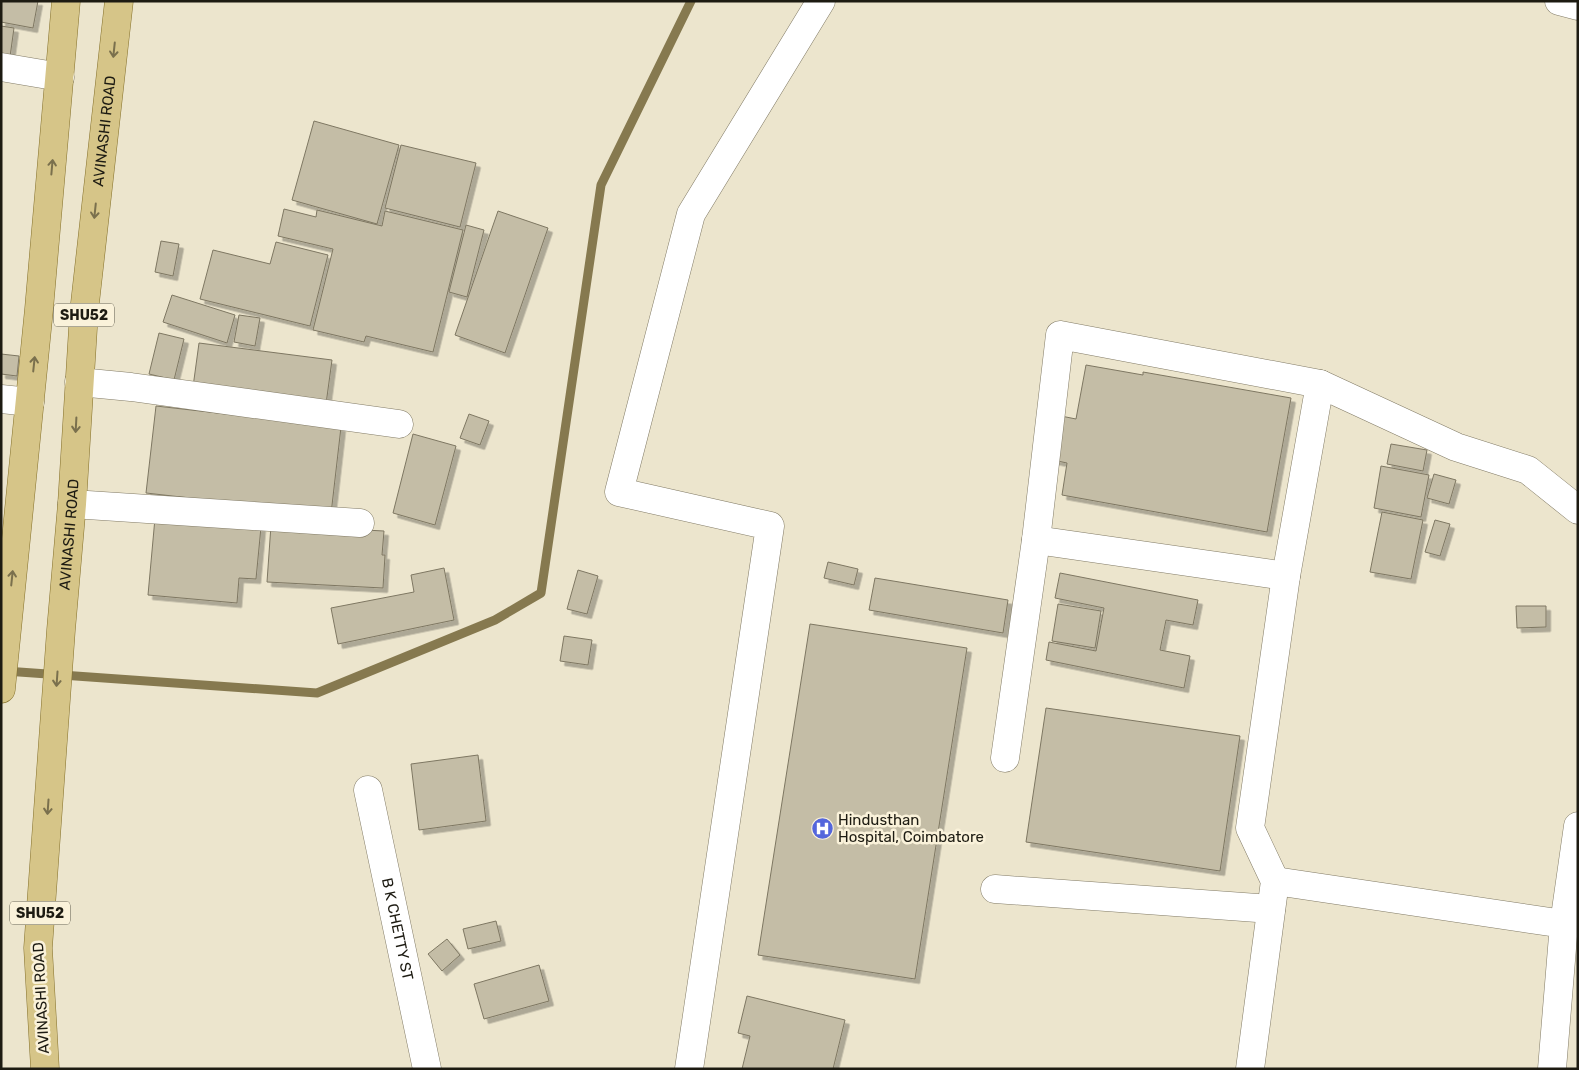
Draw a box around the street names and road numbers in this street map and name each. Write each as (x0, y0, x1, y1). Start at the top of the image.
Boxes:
street label: AVINASHI ROAD (89, 75, 120, 188)
road number: SHU52 (54, 304, 114, 326)
street label: AVINASHI ROAD (56, 478, 83, 591)
street label: B K CHETTY ST (378, 876, 417, 982)
road number: SHU52 (10, 901, 70, 924)
street label: AVINASHI ROAD (29, 942, 53, 1054)

